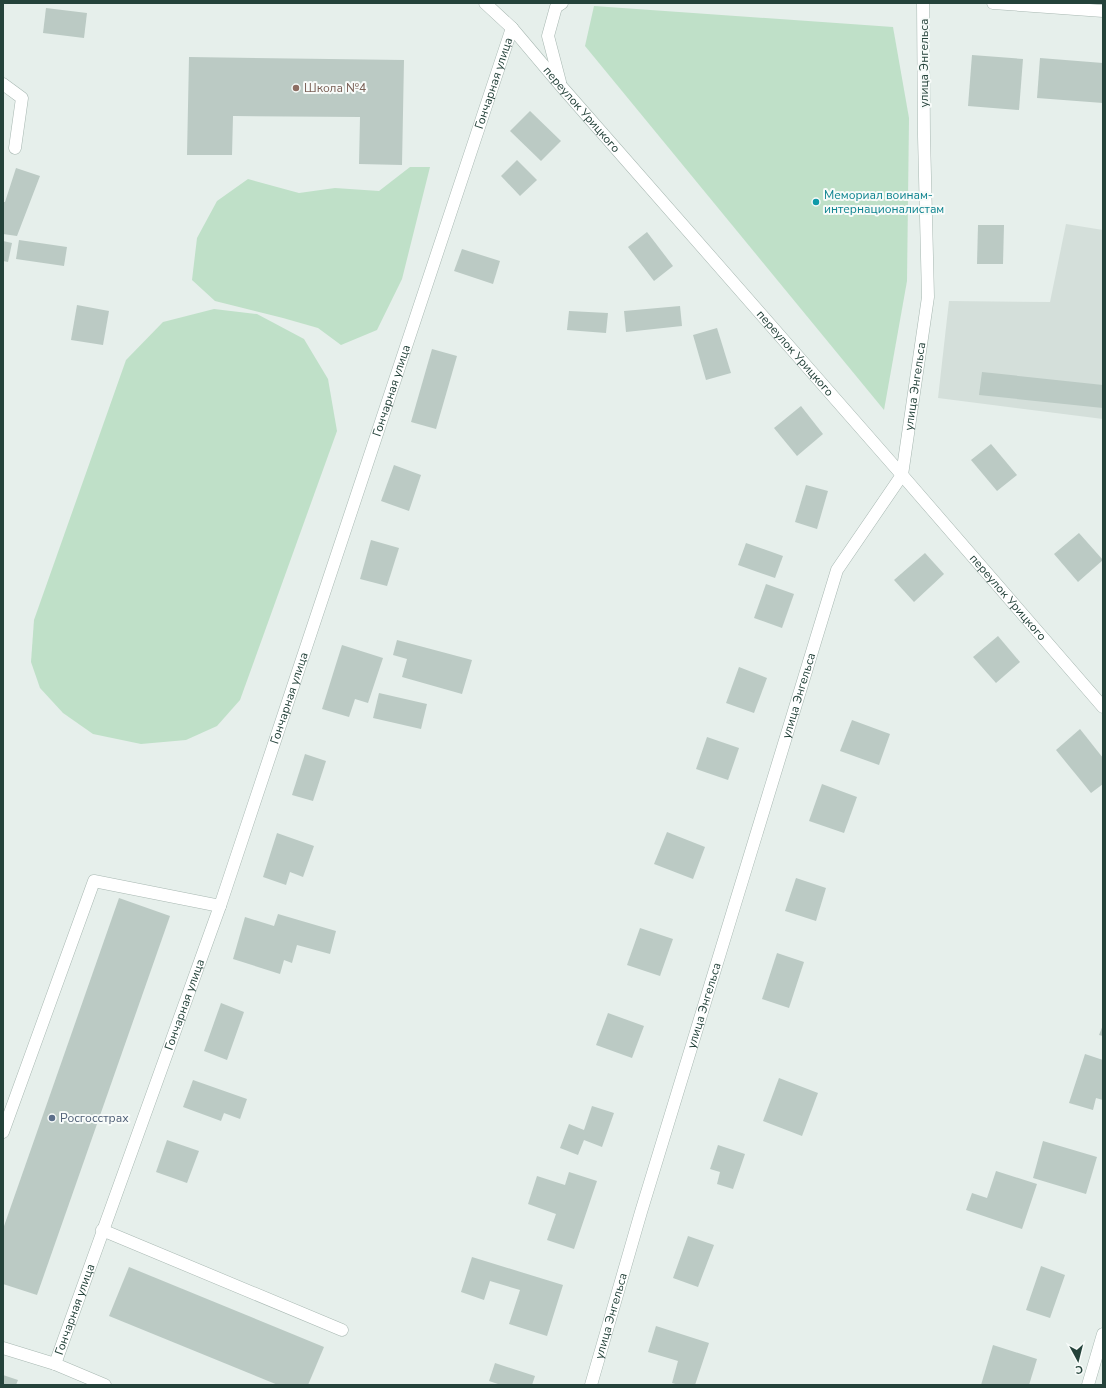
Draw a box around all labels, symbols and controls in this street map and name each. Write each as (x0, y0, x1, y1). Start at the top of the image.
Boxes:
street label: улица Энгельса (916, 19, 932, 107)
street label: Гончарная улица (471, 35, 516, 131)
street label: переулок Урицкого (540, 63, 624, 156)
place label: Школа №4 (304, 80, 366, 96)
marker: Школа №4 (291, 83, 301, 93)
place label: Мемориал воинам- интернационалистам (824, 187, 944, 217)
marker: Мемориал воинам- интернационалистам (811, 197, 821, 207)
street label: переулок Урицкого (753, 307, 838, 400)
street label: улица Энгельса (901, 341, 929, 432)
street label: Гончарная улица (369, 343, 414, 439)
street label: переулок Урицкого (966, 551, 1050, 644)
street label: Гончарная улица (266, 650, 312, 746)
street label: улица Энгельса (778, 651, 819, 740)
street label: Гончарная улица (161, 957, 208, 1052)
street label: улица Энгельса (683, 961, 725, 1050)
place label: Росгосстрах (60, 1110, 129, 1126)
marker: Росгосстрах (47, 1113, 57, 1123)
street label: Гончарная улица (51, 1262, 98, 1357)
street label: улица Энгельса (591, 1271, 631, 1361)
north arrow (1058, 1340, 1098, 1380)
text: С (1074, 1362, 1084, 1377)

